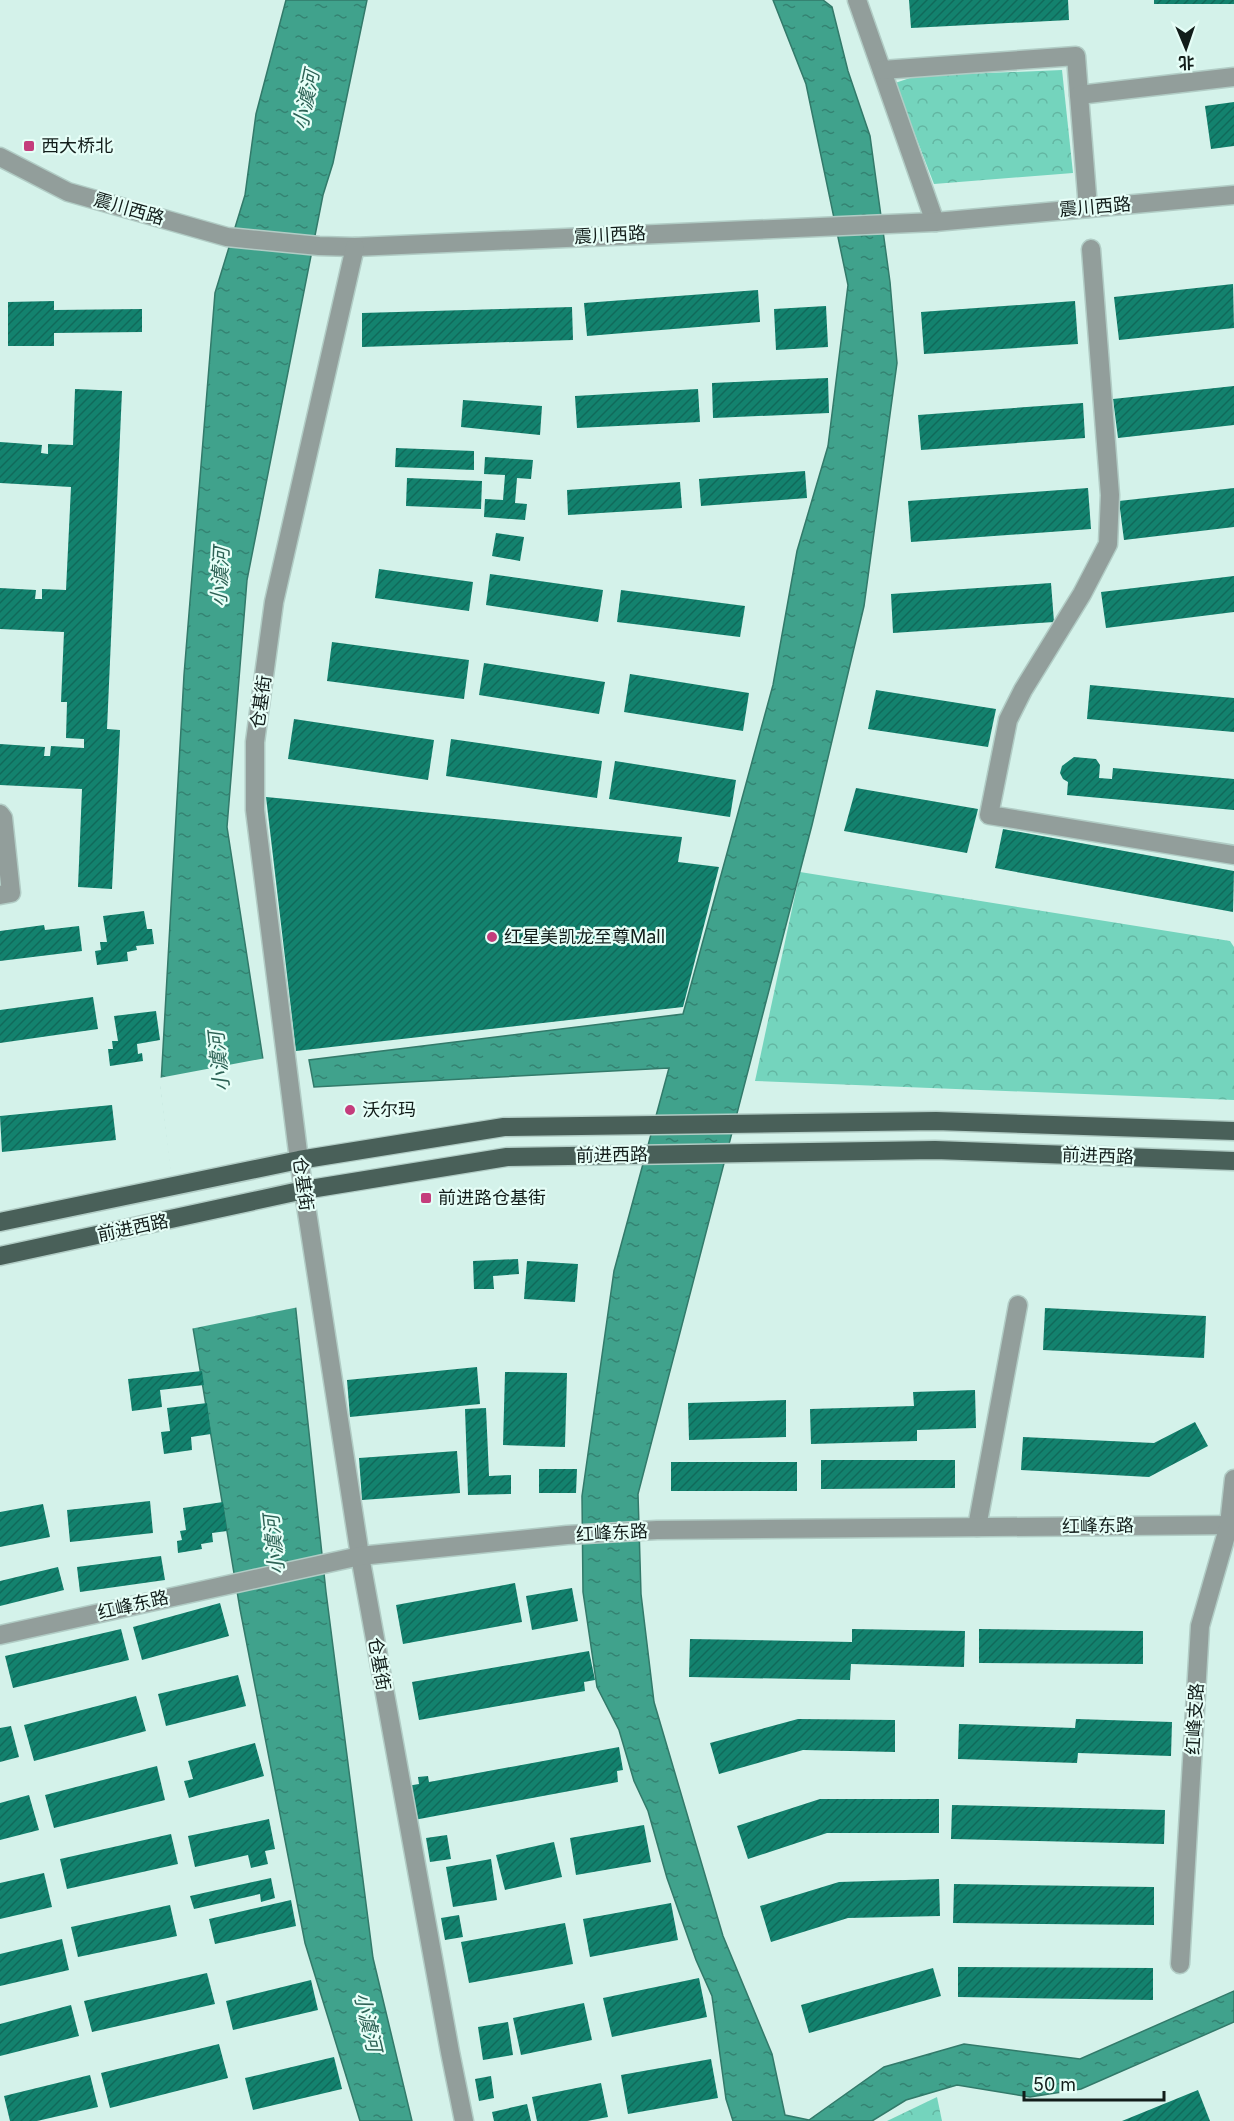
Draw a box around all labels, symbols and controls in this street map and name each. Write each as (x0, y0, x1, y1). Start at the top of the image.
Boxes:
north arrow (1156, 18, 1216, 78)
text: 北 (1178, 53, 1195, 73)
water label: 小澞河 (288, 64, 325, 132)
place label: 西大桥北 (41, 135, 113, 156)
marker: 西大桥北 (22, 139, 36, 153)
street label: 震川西路 (92, 189, 167, 229)
street label: 震川西路 (1058, 193, 1132, 220)
street label: 震川西路 (573, 222, 646, 247)
water label: 小澞河 (206, 542, 234, 608)
street label: 仓基街 (246, 674, 275, 730)
place label: 红星美凯龙至尊Mall (504, 926, 665, 947)
marker: 红星美凯龙至尊Mall (485, 930, 499, 944)
water label: 小澞河 (204, 1027, 234, 1093)
place label: 沃尔玛 (362, 1099, 416, 1120)
marker: 沃尔玛 (343, 1103, 357, 1117)
street label: 前进西路 (576, 1143, 648, 1166)
street label: 前进西路 (1062, 1144, 1134, 1167)
street label: 仓基街 (289, 1156, 318, 1212)
place label: 前进路仓基街 (438, 1187, 546, 1208)
marker: 前进路仓基街 (419, 1191, 433, 1205)
street label: 前进西路 (95, 1210, 170, 1245)
water label: 小澞河 (259, 1510, 289, 1576)
street label: 红峰东路 (1062, 1514, 1134, 1537)
street label: 红峰东路 (575, 1520, 648, 1545)
street label: 红峰东路 (95, 1586, 170, 1623)
street label: 仓基街 (364, 1636, 395, 1692)
street label: 红峰支路 (1182, 1682, 1207, 1755)
water label: 小澞河 (350, 1990, 387, 2058)
scale bar (1024, 2064, 1164, 2102)
text: 50 m (1033, 2074, 1076, 2095)

